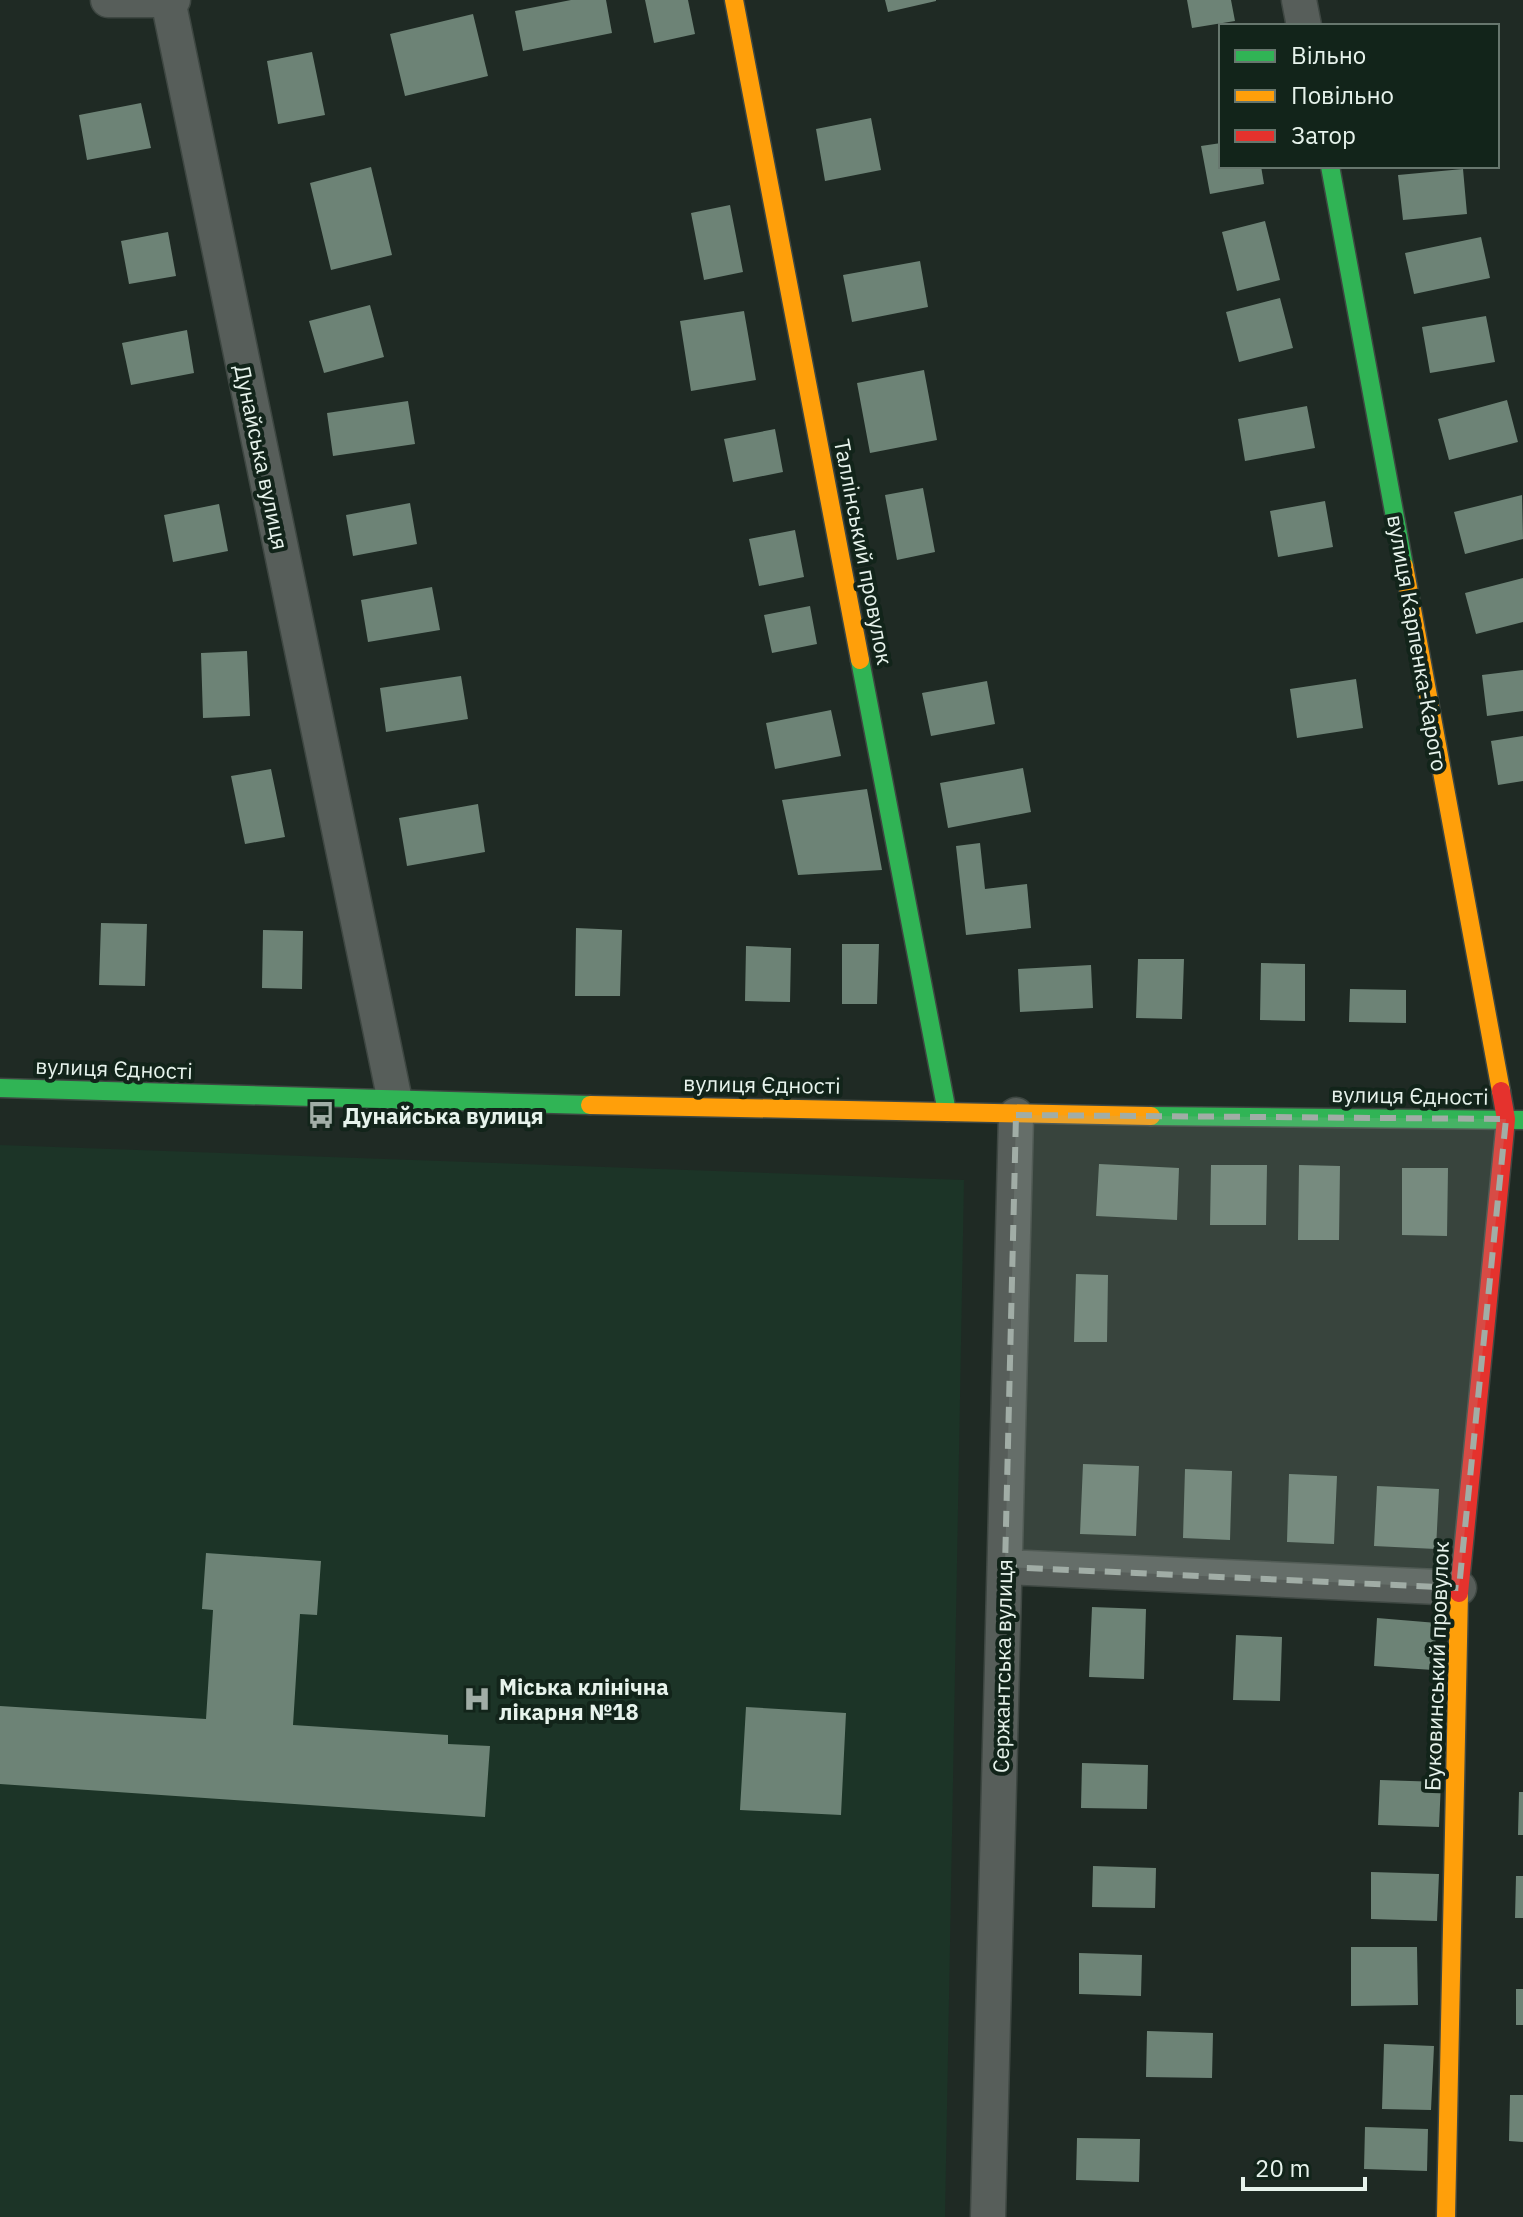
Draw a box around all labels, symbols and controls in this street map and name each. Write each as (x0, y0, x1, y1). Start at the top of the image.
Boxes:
legend (1219, 24, 1499, 168)
text: Вільно (1291, 39, 1366, 71)
text: Повільно (1291, 79, 1394, 111)
text: Затор (1291, 119, 1356, 151)
street label: Дунайська вулиця (228, 362, 296, 552)
street label: Таллінський провулок (828, 437, 900, 667)
street label: вулиця Карпенка-Карого (1381, 513, 1455, 773)
street label: вулиця Єдності (35, 1051, 193, 1085)
street label: вулиця Єдності (683, 1068, 841, 1100)
street label: вулиця Єдності (1331, 1079, 1489, 1111)
bus stop icon: Дунайська вулиця (306, 1100, 336, 1130)
place label: Дунайська вулиця (343, 1101, 544, 1130)
street label: Буковинський провулок (1417, 1541, 1455, 1791)
street label: Сержантська вулиця (986, 1559, 1018, 1773)
place label: Міська клінічна лікарня №18 (499, 1672, 669, 1726)
hospital icon: Міська клінічна лікарня №18 (462, 1684, 492, 1714)
scale bar (1243, 2141, 1365, 2191)
text: 20 m (1255, 2152, 1310, 2184)

